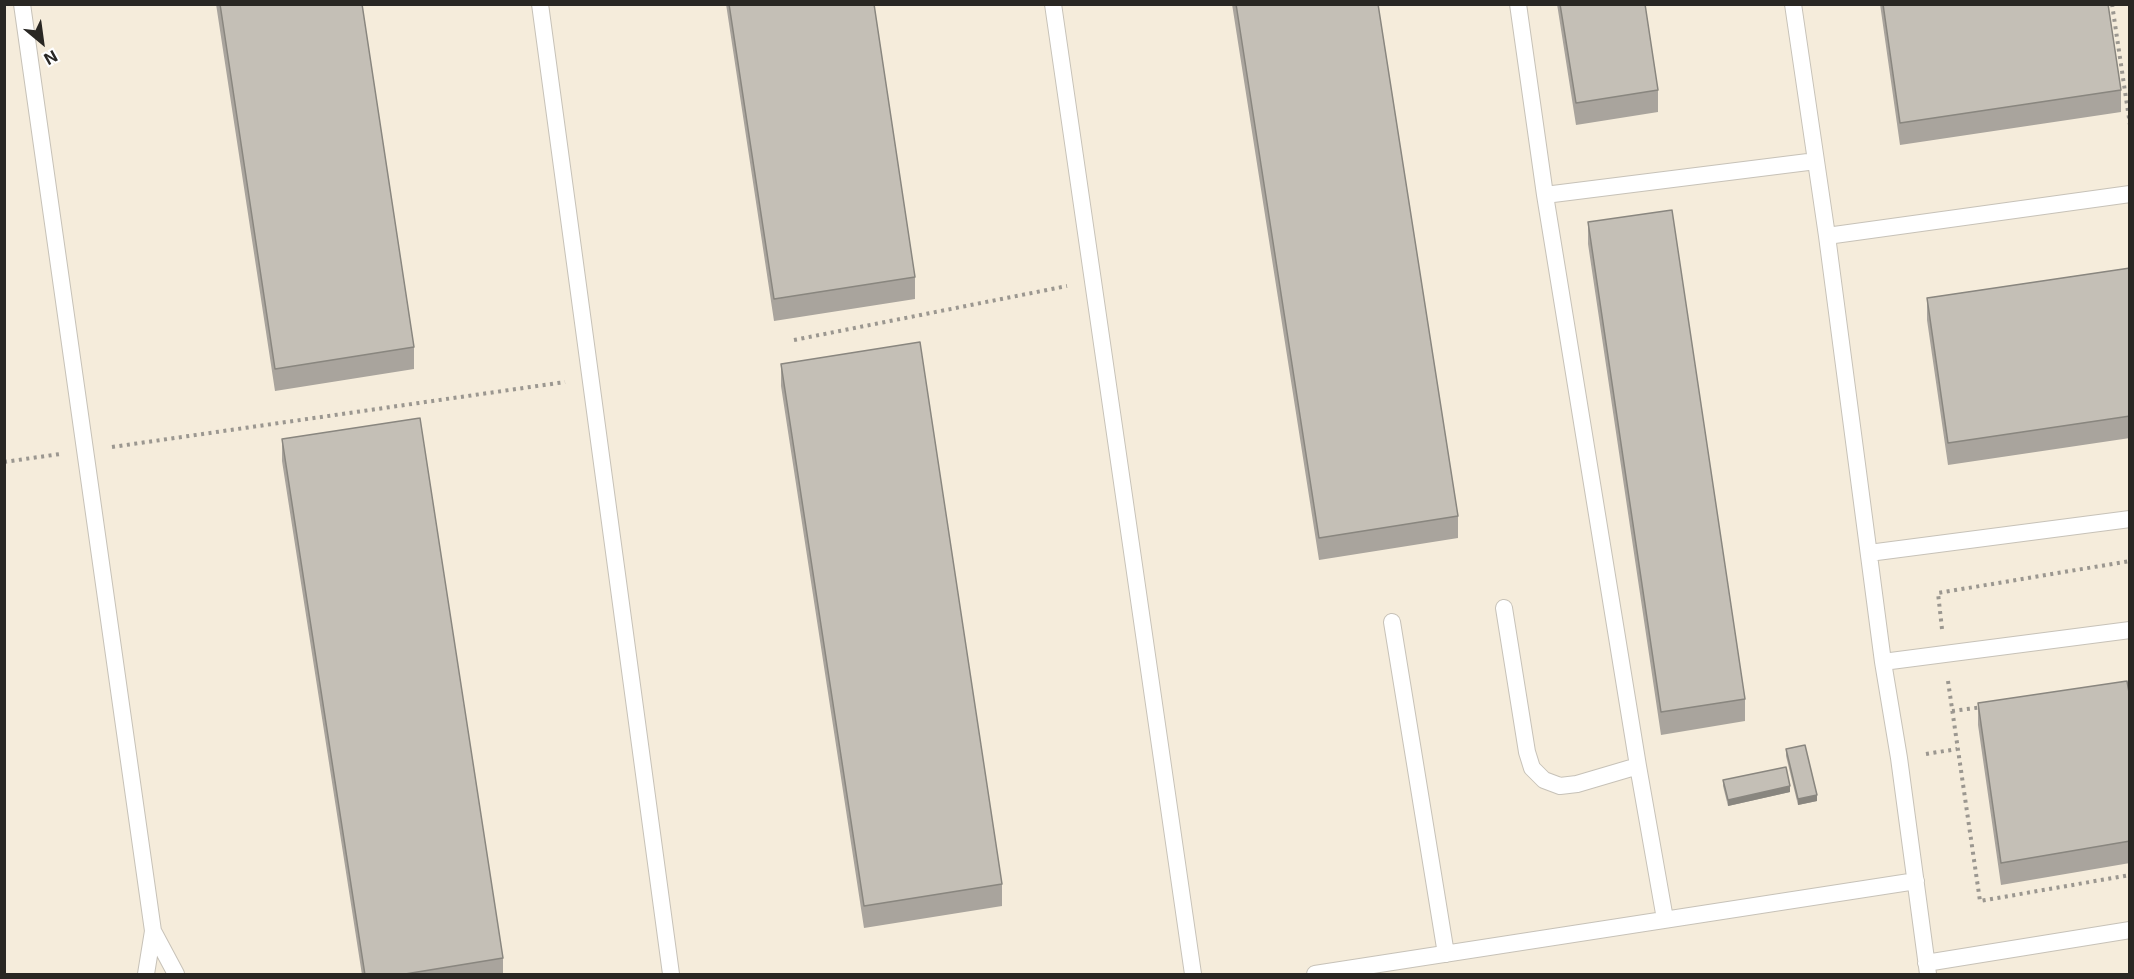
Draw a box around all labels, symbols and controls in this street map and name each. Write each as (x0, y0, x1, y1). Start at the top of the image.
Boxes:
north arrow (12, 12, 72, 72)
text: N (41, 46, 61, 69)

